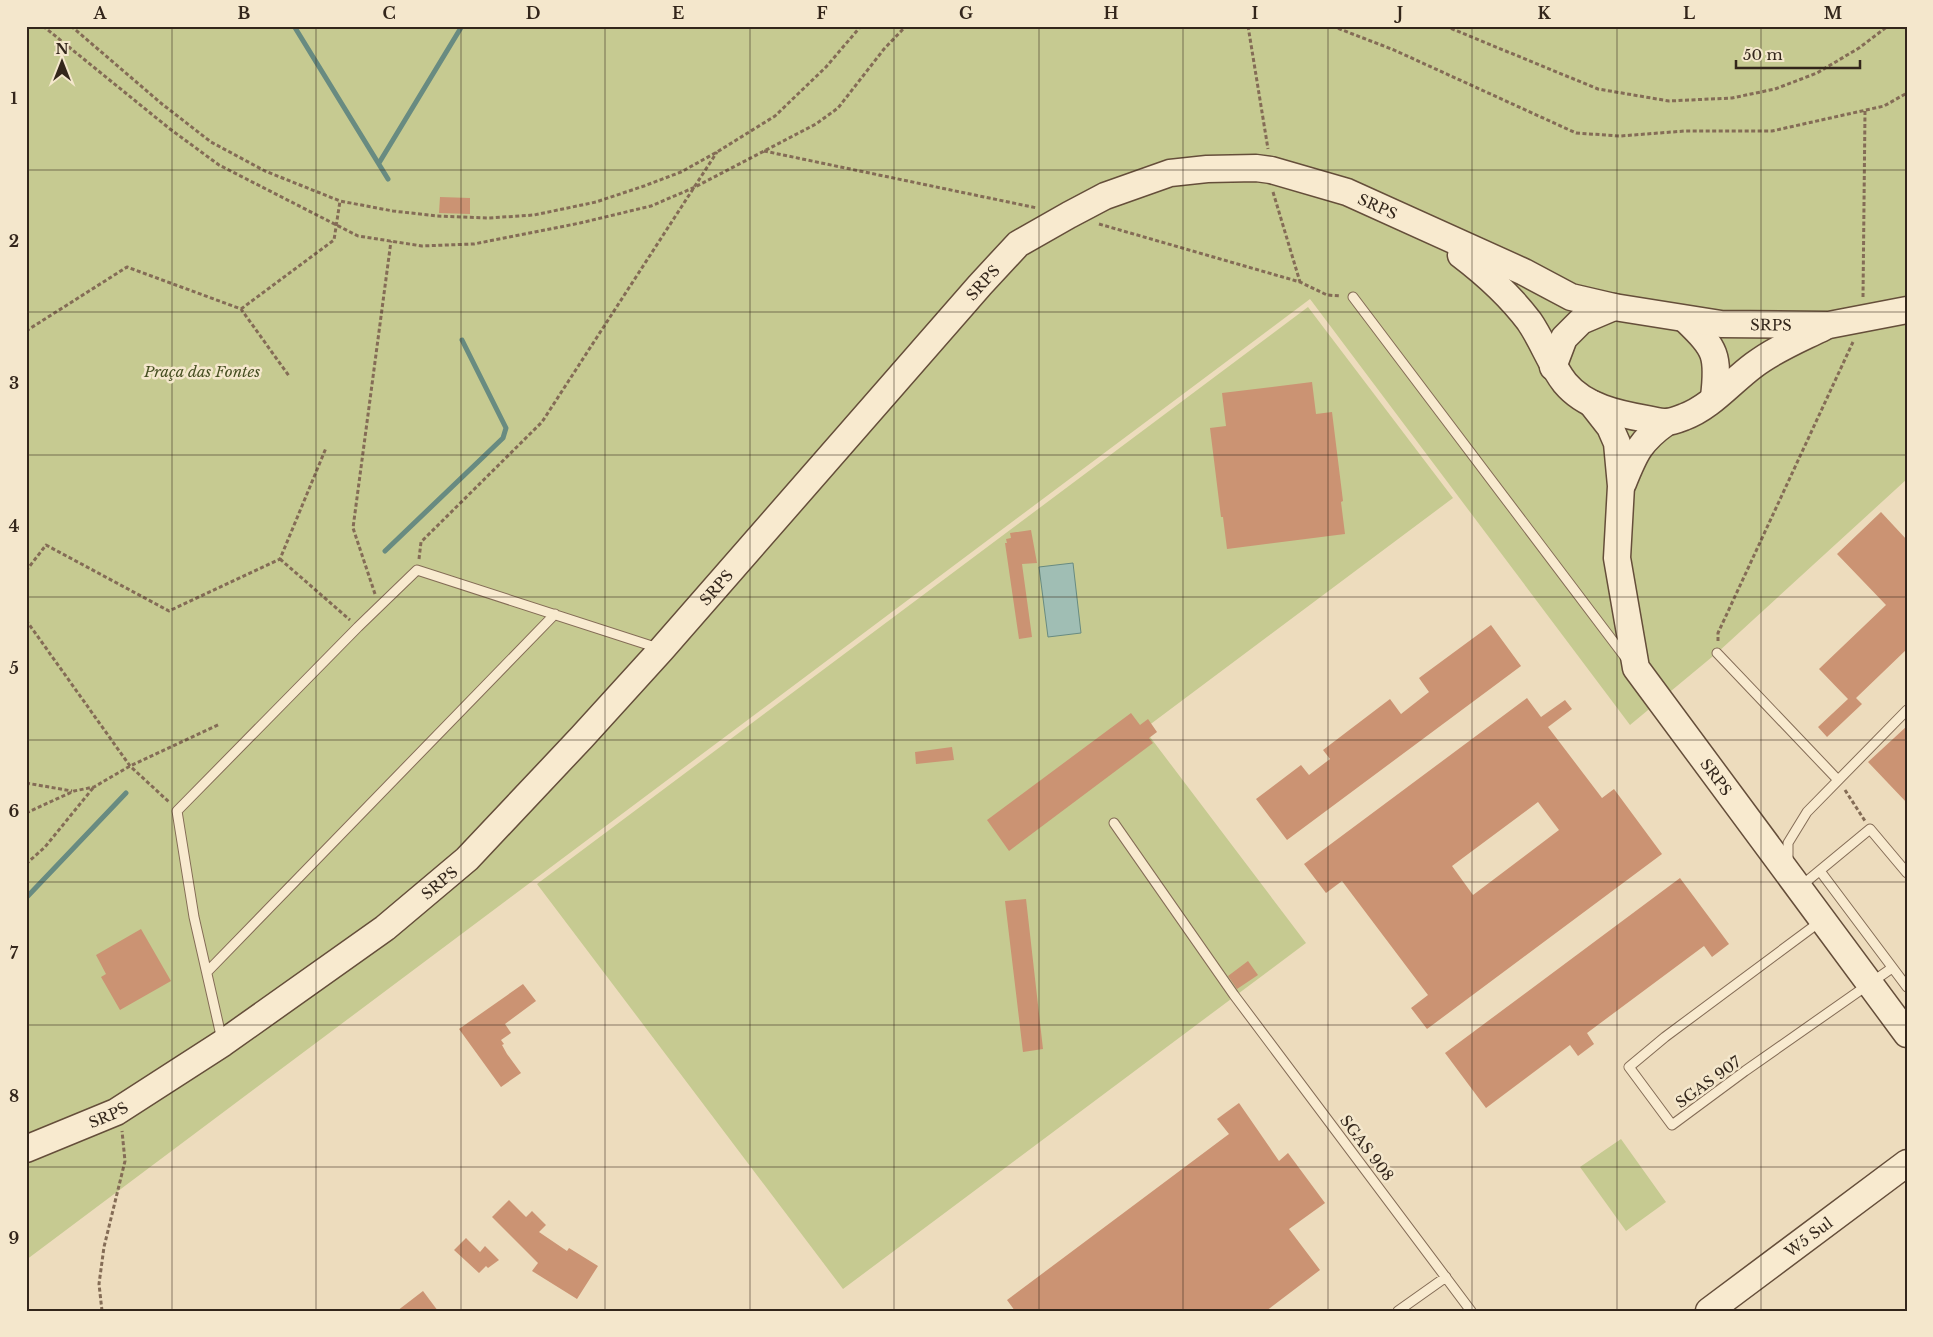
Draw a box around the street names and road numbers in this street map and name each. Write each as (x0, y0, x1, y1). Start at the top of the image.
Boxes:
street label: SRPS (1355, 189, 1401, 223)
street label: SRPS (962, 261, 1004, 304)
street label: SRPS (1750, 315, 1792, 334)
street label: SRPS (695, 565, 737, 609)
street label: SRPS (1697, 754, 1737, 799)
street label: SRPS (417, 862, 461, 903)
street label: SGAS 907 (1672, 1052, 1745, 1112)
street label: SRPS (86, 1097, 132, 1132)
street label: SGAS 908 (1336, 1111, 1398, 1185)
street label: W5 Sul (1780, 1213, 1836, 1261)

